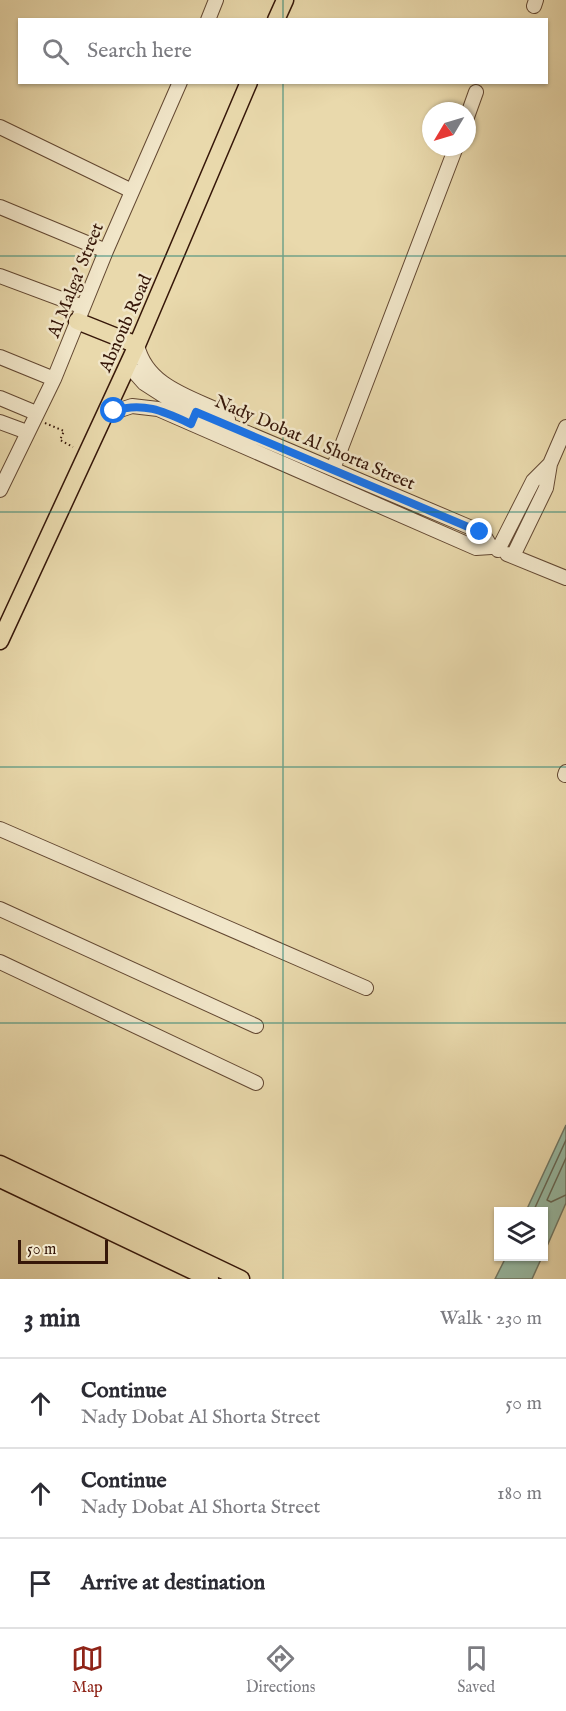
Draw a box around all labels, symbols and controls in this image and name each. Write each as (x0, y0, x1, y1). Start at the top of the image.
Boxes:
search box (18, 18, 548, 84)
icon: search (39, 35, 72, 68)
text: Search here (87, 37, 192, 65)
north arrow (422, 102, 476, 156)
street label: Al Malga' Street (43, 220, 110, 342)
street label: Abnoub Road (94, 271, 158, 377)
street label: Nady Dobat Al Shorta Street (211, 391, 418, 496)
route start (100, 397, 126, 423)
route end (466, 518, 492, 544)
map controls (494, 1207, 548, 1261)
button: layers (494, 1207, 548, 1261)
scale bar (18, 1237, 108, 1264)
text: 50 m (27, 1240, 56, 1260)
text: 3 min (24, 1302, 80, 1335)
text: Walk · 230 m (440, 1306, 542, 1331)
text: Continue (81, 1377, 167, 1405)
icon: ahead (24, 1387, 57, 1420)
text: 50 m (505, 1391, 542, 1416)
text: Nady Dobat Al Shorta Street (81, 1405, 320, 1430)
text: Continue (81, 1467, 167, 1495)
icon: ahead (24, 1477, 57, 1510)
text: 180 m (497, 1481, 542, 1506)
text: Nady Dobat Al Shorta Street (81, 1495, 320, 1520)
icon: arrive (24, 1567, 57, 1600)
text: Arrive at destination (81, 1569, 265, 1597)
tab: Map (71, 1642, 104, 1698)
tab: Directions (246, 1642, 315, 1698)
tab: Saved (457, 1642, 495, 1698)

